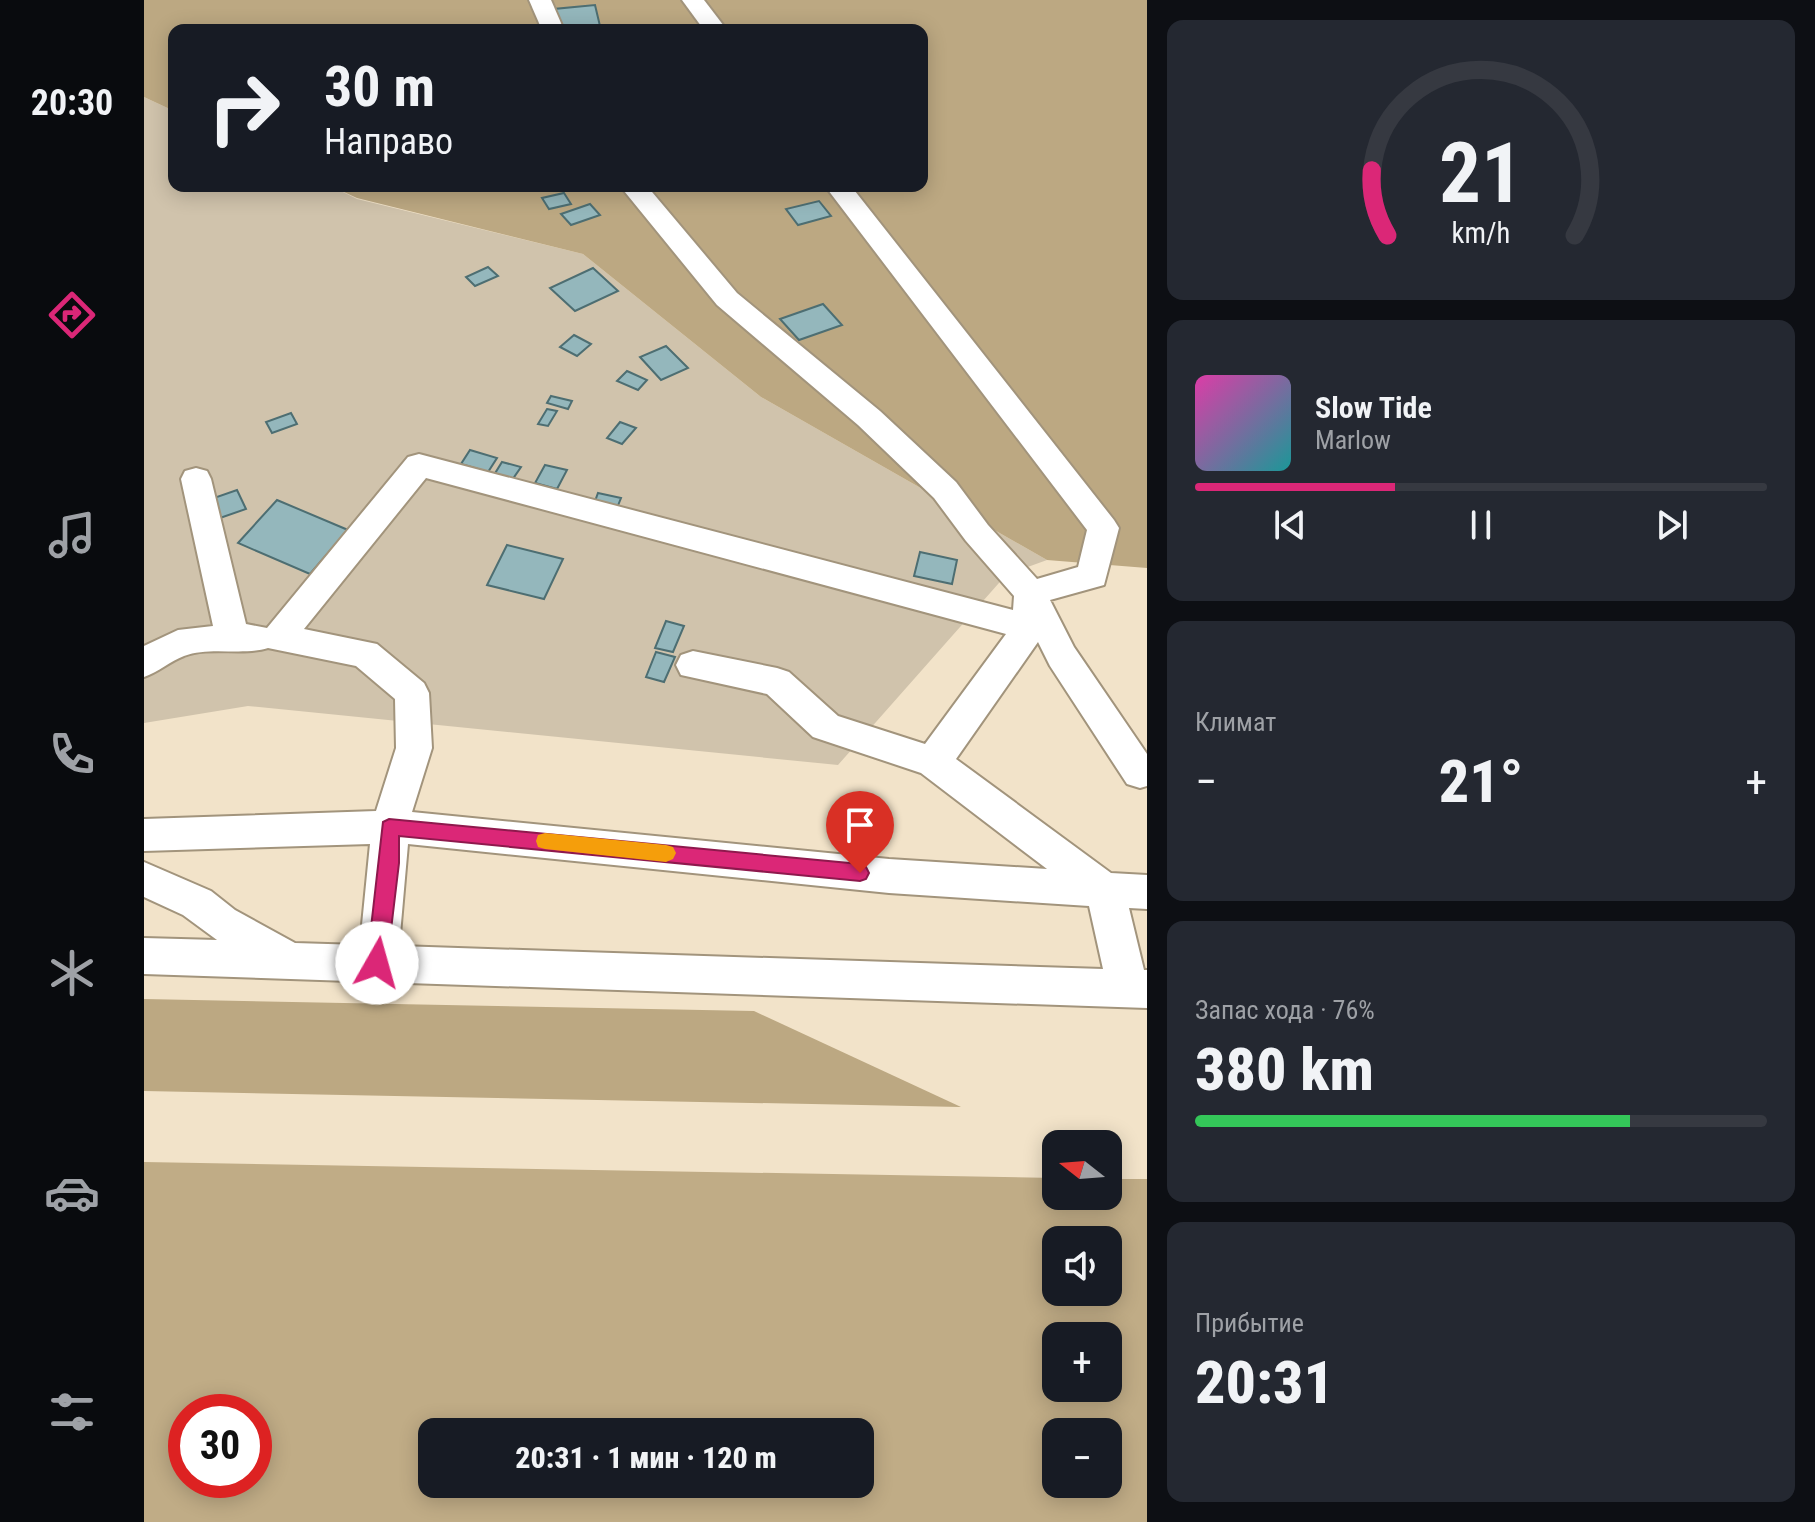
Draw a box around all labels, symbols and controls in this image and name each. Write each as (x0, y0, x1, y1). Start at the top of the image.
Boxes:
text: 30 m (324, 54, 435, 120)
icon: right (192, 56, 296, 160)
text: 20:30 (31, 82, 113, 124)
text: Направо (324, 121, 453, 163)
text: 21 (1439, 125, 1523, 222)
text: km/h (1452, 216, 1510, 250)
icon: directions (44, 287, 100, 343)
text: Slow Tide (1315, 390, 1432, 425)
text: Marlow (1315, 425, 1391, 455)
icon: previous (1268, 503, 1312, 547)
icon: pause (1459, 503, 1503, 547)
icon: next (1650, 503, 1694, 547)
icon: music (44, 507, 100, 563)
text: Климат (1195, 707, 1276, 737)
icon: phone (44, 726, 100, 782)
text: 21° (1439, 746, 1523, 817)
text: − (1195, 756, 1217, 808)
text: + (1745, 756, 1767, 808)
pin (826, 791, 894, 873)
icon: arrive (838, 803, 882, 847)
position arrow (335, 921, 419, 1005)
icon: climate (44, 945, 100, 1001)
text: Запас хода · 76% (1195, 995, 1375, 1025)
text: 380 km (1195, 1034, 1374, 1105)
north arrow (1042, 1130, 1122, 1210)
map controls (1042, 1130, 1122, 1498)
icon: car (44, 1165, 100, 1221)
button: sound (1042, 1226, 1122, 1306)
text: Прибытие (1195, 1308, 1304, 1338)
button: + (1042, 1322, 1122, 1402)
text: 20:31 (1195, 1347, 1334, 1418)
icon: filters (44, 1384, 100, 1440)
speed limit sign: 30 (168, 1394, 272, 1498)
button: − (1042, 1418, 1122, 1498)
text: 20:31 · 1 мин · 120 m (515, 1440, 777, 1475)

